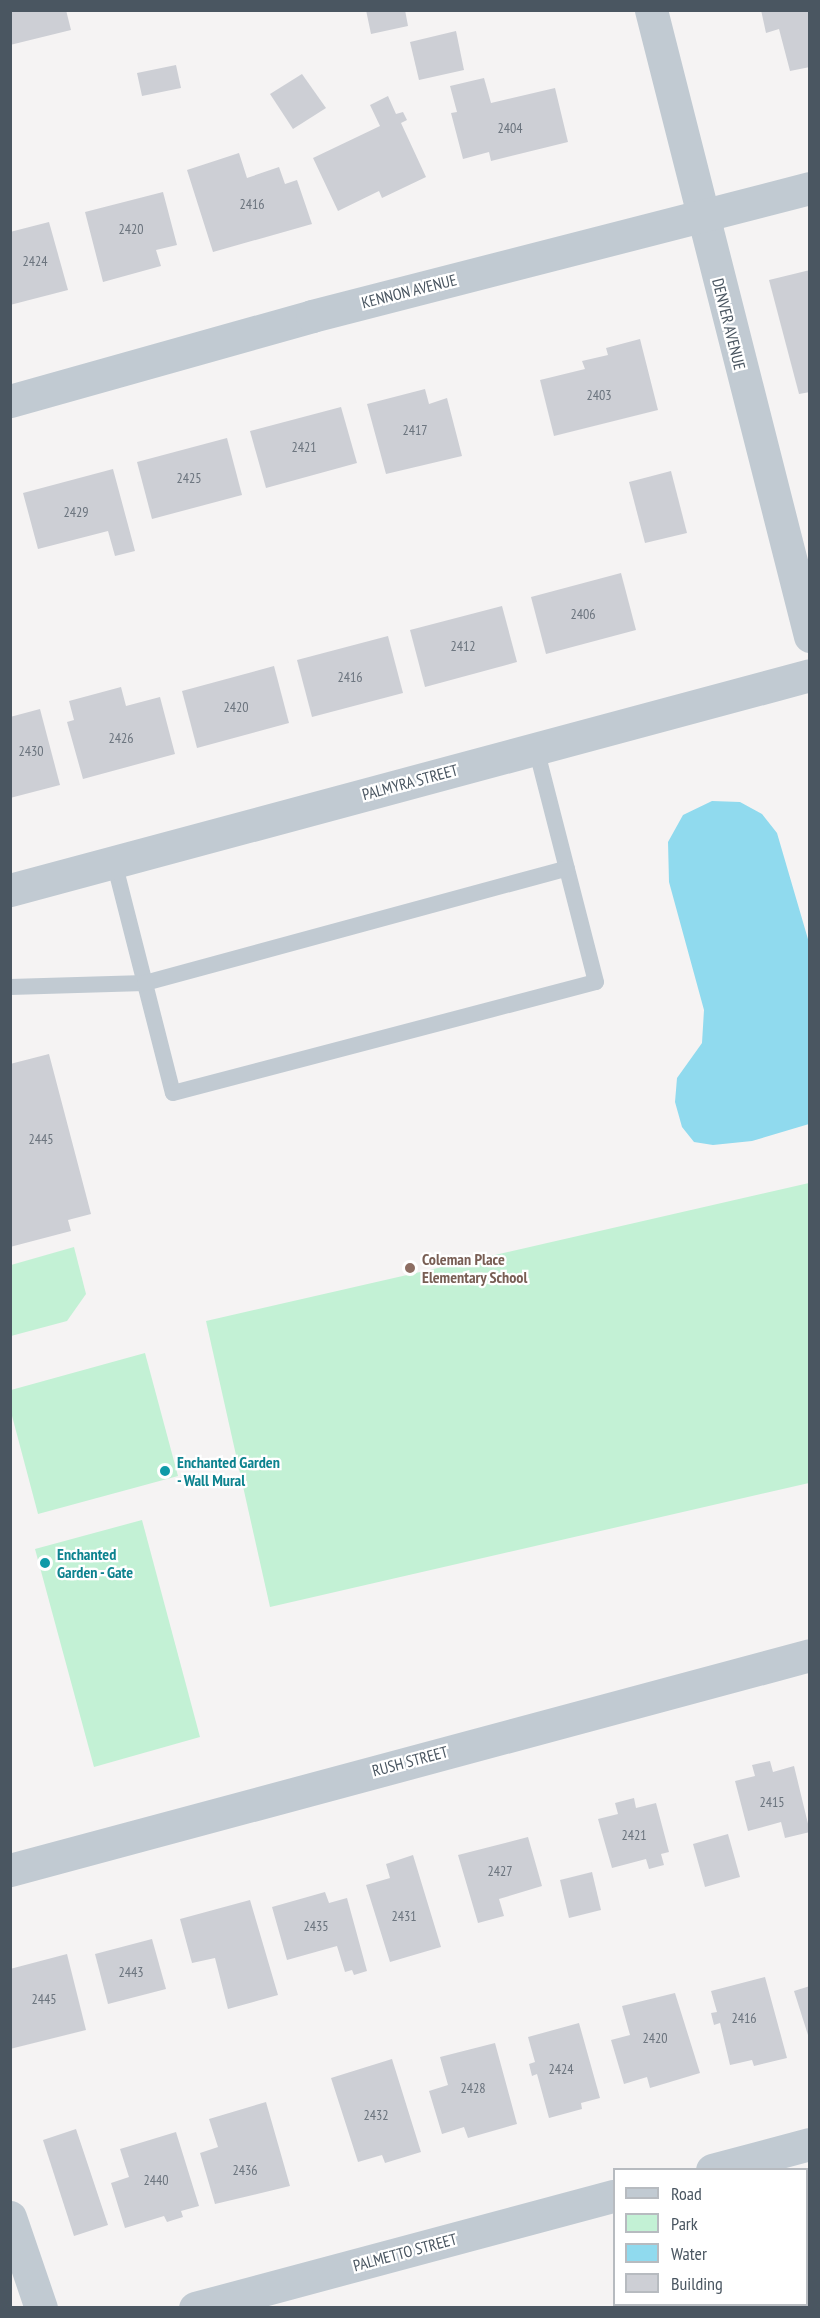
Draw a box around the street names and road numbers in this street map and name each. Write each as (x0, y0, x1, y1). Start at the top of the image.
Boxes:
street label: KENNON AVENUE (359, 270, 459, 312)
street label: DENVER AVENUE (708, 276, 750, 372)
street label: PALMYRA STREET (360, 760, 460, 804)
street label: RUSH STREET (370, 1742, 450, 1780)
street label: PALMETTO STREET (351, 2229, 459, 2275)

